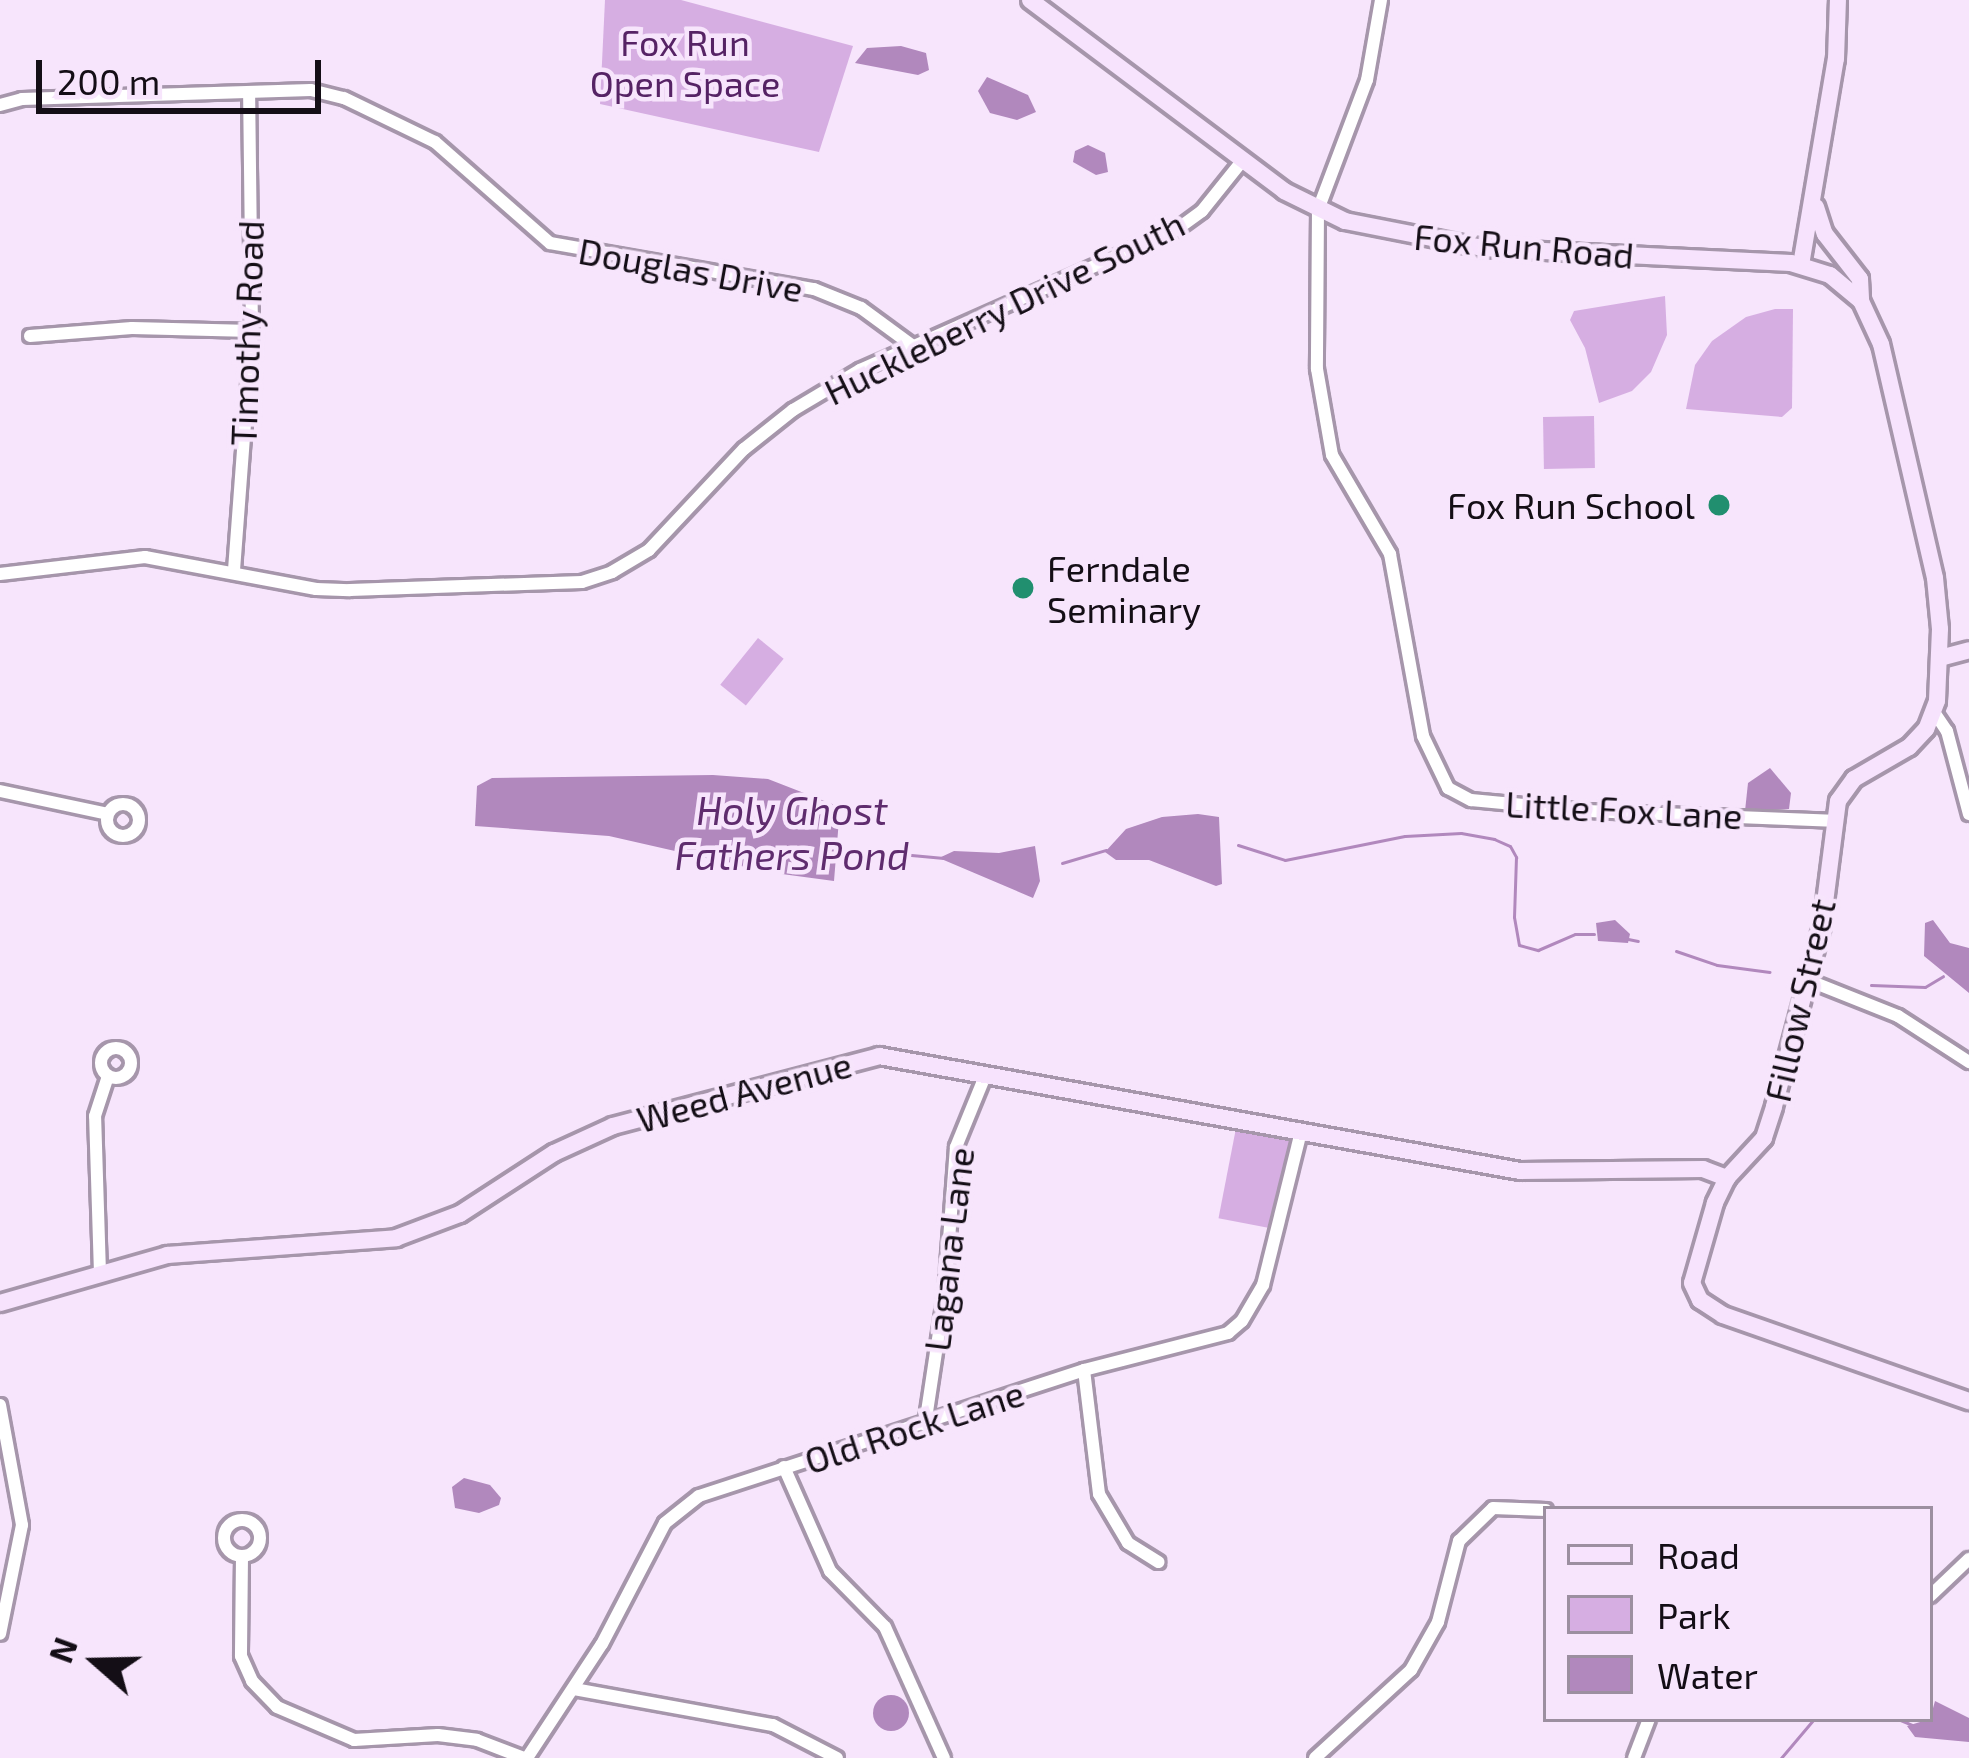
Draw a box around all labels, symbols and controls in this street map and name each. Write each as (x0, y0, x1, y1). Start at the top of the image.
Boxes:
park label: Fox Run Open Space (590, 19, 780, 104)
scale bar (42, 36, 327, 110)
text: 200 m (57, 59, 160, 102)
street label: Huckleberry Drive South (817, 201, 1191, 413)
street label: Fox Run Road (1412, 214, 1636, 276)
street label: Timothy Road (220, 219, 272, 447)
street label: Douglas Drive (575, 228, 807, 310)
place label: Fox Run School (1447, 483, 1695, 527)
marker: Fox Run School (1706, 492, 1732, 518)
place label: Ferndale Seminary (1047, 545, 1201, 630)
marker: Ferndale Seminary (1010, 575, 1036, 601)
street label: Little Fox Lane (1504, 781, 1744, 837)
water label: Holy Ghost Fathers Pond (675, 788, 909, 879)
street label: Fillow Street (1755, 894, 1843, 1106)
street label: Weed Avenue (631, 1041, 857, 1141)
street label: Lagana Lane (914, 1145, 982, 1353)
street label: Old Rock Lane (799, 1370, 1029, 1482)
legend (1543, 1506, 1933, 1722)
text: Road (1657, 1533, 1740, 1576)
text: Park (1657, 1593, 1731, 1636)
north arrow (36, 1602, 156, 1722)
text: N (39, 1632, 85, 1668)
text: Water (1657, 1653, 1758, 1696)

